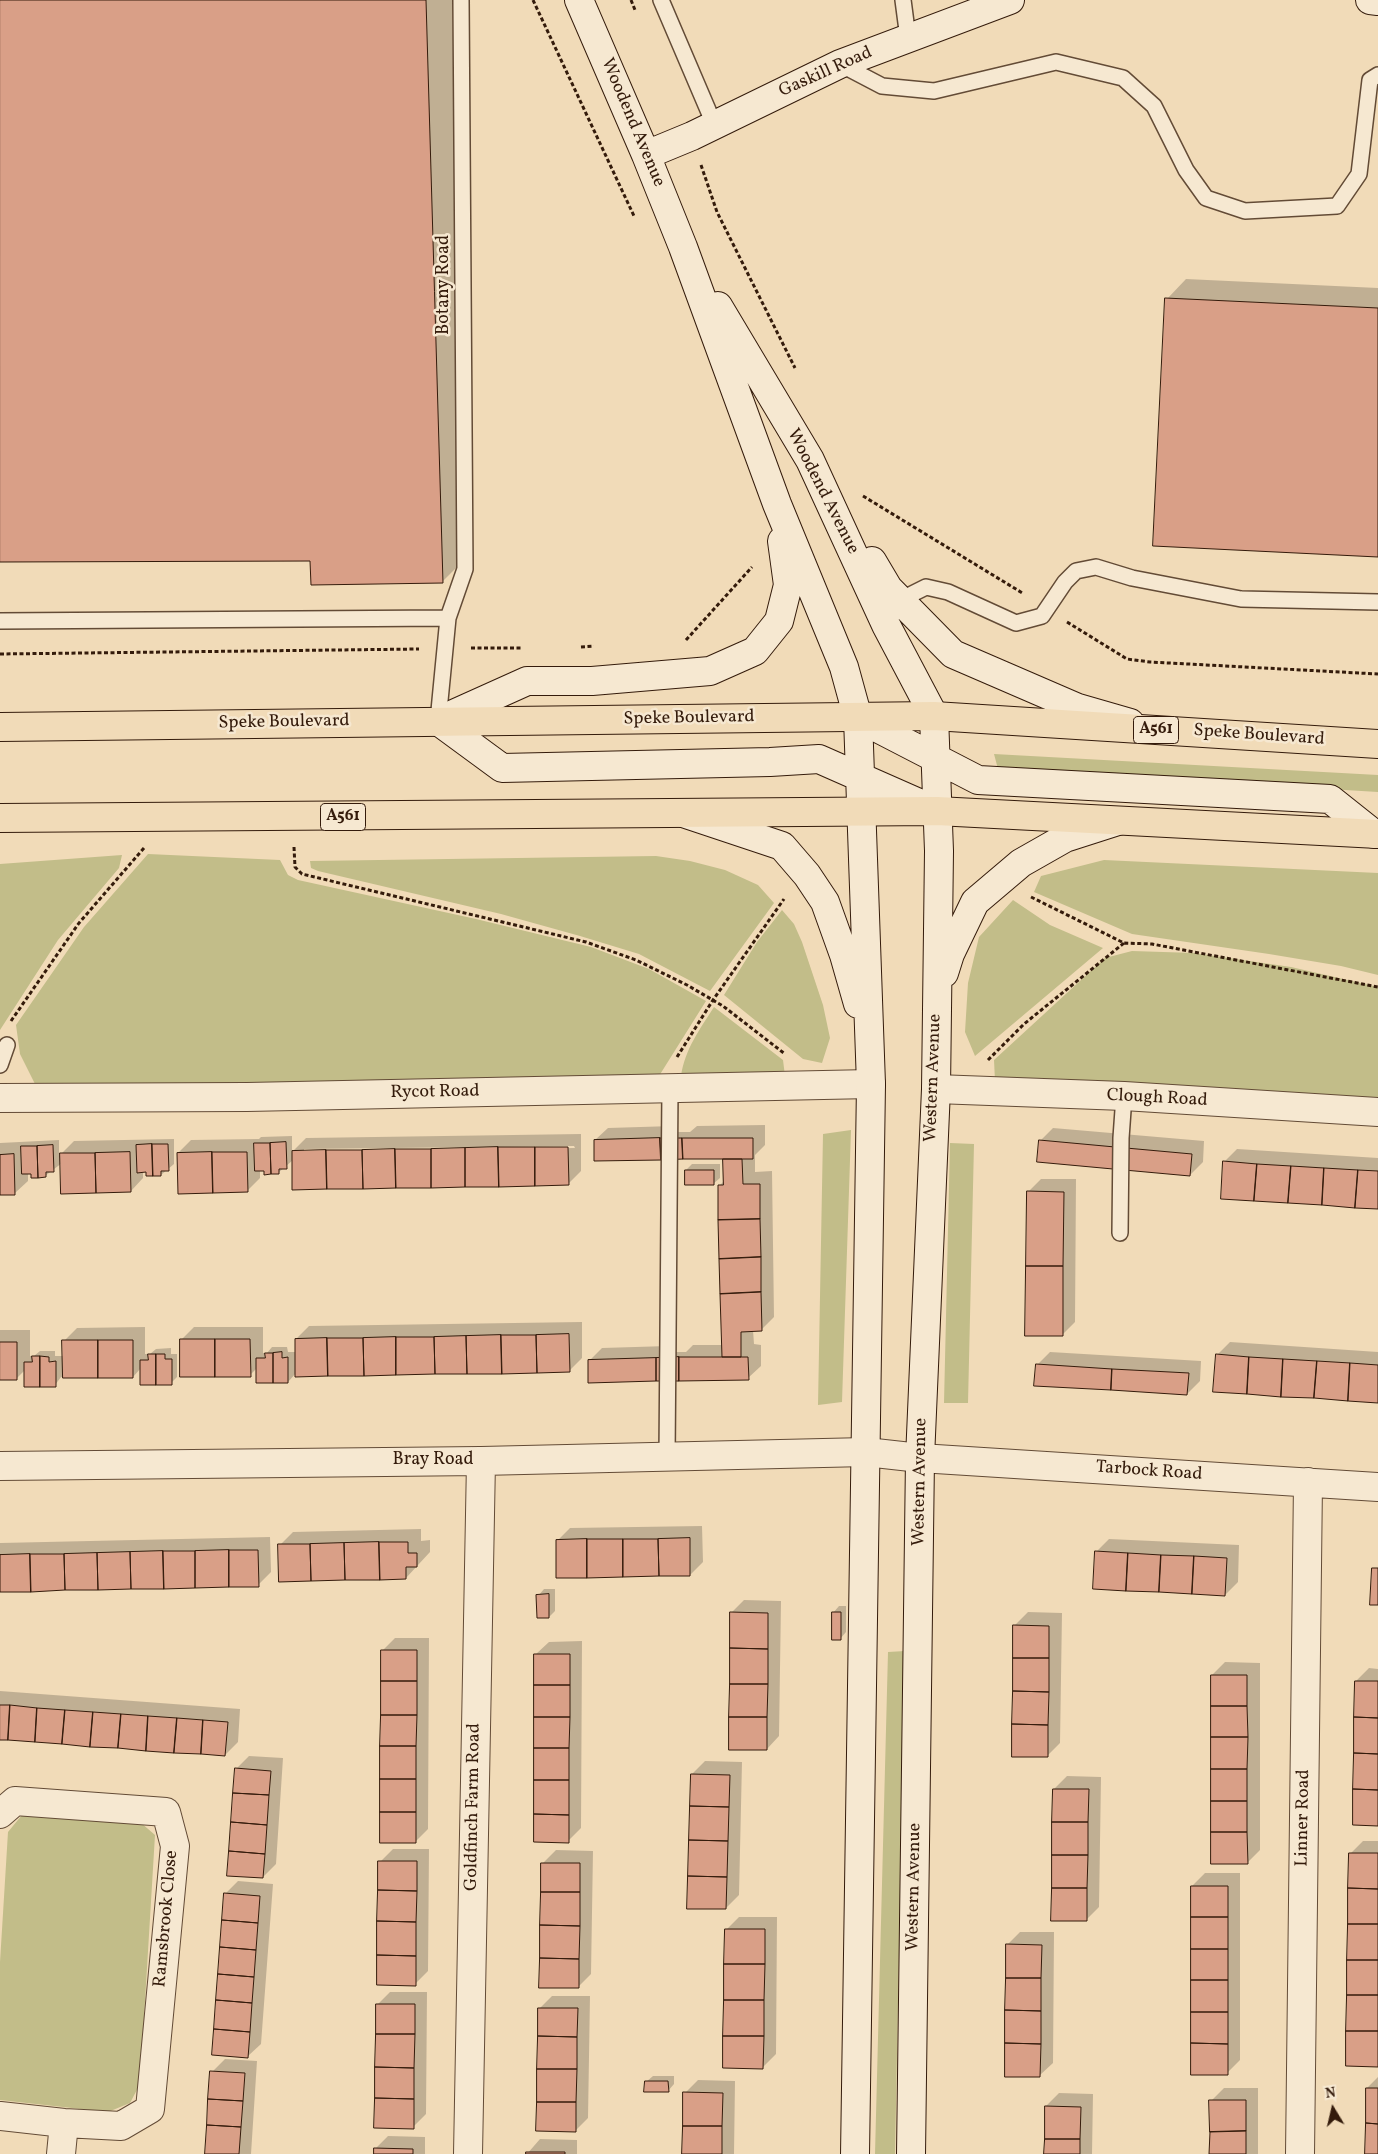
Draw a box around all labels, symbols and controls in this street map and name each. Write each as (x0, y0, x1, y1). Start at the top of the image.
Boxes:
street label: Gaskill Road (776, 43, 876, 103)
street label: Woodend Avenue (595, 55, 669, 191)
street label: Botany Road (434, 235, 456, 335)
street label: Woodend Avenue (781, 426, 863, 558)
street label: Speke Boulevard (623, 707, 755, 731)
street label: Speke Boulevard (218, 711, 350, 735)
road number: A561 (1134, 716, 1178, 744)
street label: Speke Boulevard (1193, 721, 1325, 751)
road number: A561 (320, 804, 366, 830)
street label: Western Avenue (921, 1014, 947, 1142)
street label: Rycot Road (390, 1081, 480, 1105)
street label: Clough Road (1106, 1086, 1208, 1112)
street label: Western Avenue (909, 1418, 933, 1546)
street label: Bray Road (392, 1450, 474, 1472)
street label: Tarbock Road (1095, 1457, 1203, 1487)
street label: Goldfinch Farm Road (462, 1723, 486, 1891)
street label: Linner Road (1292, 1769, 1316, 1867)
street label: Western Avenue (903, 1823, 927, 1951)
street label: Ramsbrook Close (150, 1850, 184, 1988)
north arrow (1308, 2084, 1358, 2134)
text: N (1324, 2084, 1337, 2104)

